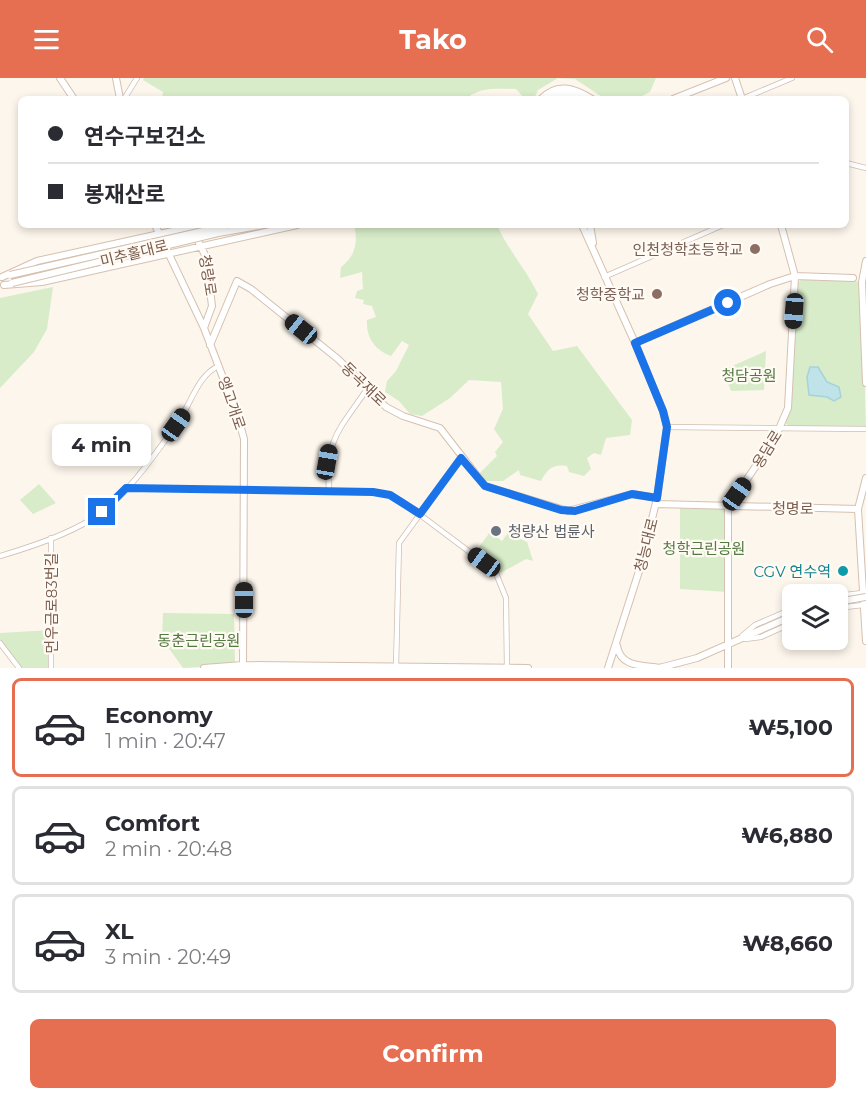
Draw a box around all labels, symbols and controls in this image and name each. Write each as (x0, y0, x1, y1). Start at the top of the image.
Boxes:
icon: menu (30, 23, 63, 56)
text: Tako (399, 23, 467, 56)
icon: search (803, 23, 836, 56)
text: 연수구보건소 (84, 123, 205, 150)
text: 봉재산로 (84, 181, 165, 208)
street label: 미추홀대로 (98, 235, 170, 271)
place label: 인천청학초등학교 (633, 240, 743, 259)
marker: 인천청학초등학교 (748, 242, 762, 256)
street label: 청량로 (195, 253, 221, 297)
place label: 청학중학교 (576, 285, 645, 304)
marker: 청학중학교 (650, 287, 664, 301)
route start (714, 289, 741, 316)
car (784, 292, 804, 330)
car (281, 311, 321, 347)
street label: 동곡재로 (338, 358, 390, 410)
park label: 청담공원 (721, 366, 777, 385)
street label: 앵고개로 (214, 374, 250, 432)
car (158, 405, 194, 445)
callout: 4 min (52, 425, 152, 467)
street label: 용담로 (748, 426, 786, 472)
text: 4 min (71, 433, 132, 457)
car (315, 443, 339, 481)
car (719, 474, 755, 514)
route end (88, 498, 115, 525)
street label: 청명로 (772, 499, 814, 518)
street label: 청능대로 (630, 516, 662, 574)
place label: 청량산 법륜사 (508, 522, 595, 541)
marker: 청량산 법륜사 (489, 524, 503, 538)
park label: 청학근린공원 (663, 539, 745, 558)
car (464, 544, 504, 580)
street label: 먼우금로83번길 (42, 553, 61, 653)
place label: CGV 연수역 (753, 562, 831, 581)
marker: CGV 연수역 (836, 564, 850, 578)
car (235, 582, 253, 618)
map controls (782, 584, 848, 650)
button: layers (782, 584, 848, 650)
park label: 동춘근린공원 (158, 631, 240, 650)
icon: car (33, 701, 87, 755)
text: Economy (105, 702, 213, 729)
text: ₩5,100 (749, 714, 833, 741)
text: 1 min · 20:47 (105, 729, 226, 753)
icon: car (33, 809, 87, 863)
text: Comfort (105, 810, 200, 837)
text: ₩6,880 (741, 822, 833, 849)
text: 2 min · 20:48 (105, 837, 232, 861)
icon: car (33, 917, 87, 971)
text: XL (105, 918, 134, 945)
text: ₩8,660 (742, 930, 833, 957)
text: 3 min · 20:49 (105, 945, 231, 969)
button: Confirm (30, 1019, 836, 1088)

